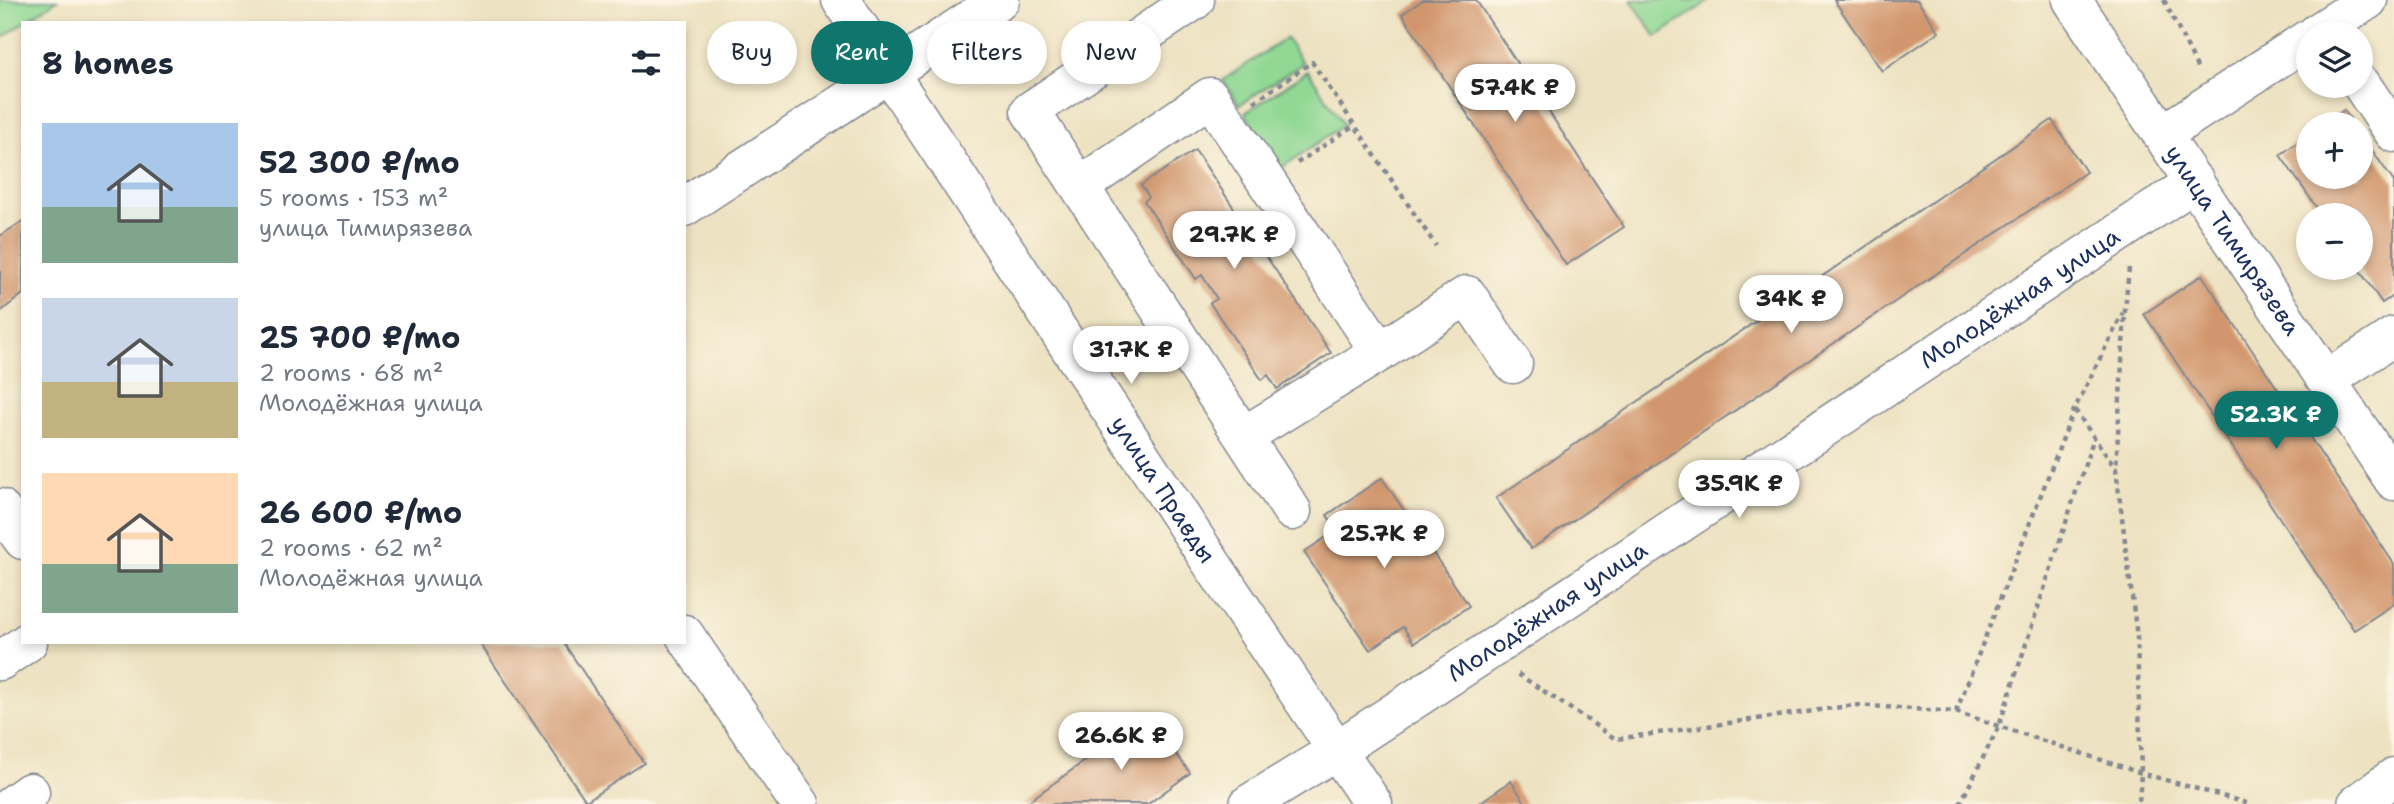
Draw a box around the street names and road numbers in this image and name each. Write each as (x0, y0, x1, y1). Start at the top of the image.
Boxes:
street label: улица Тимирязева (2158, 139, 2308, 342)
street label: Молодёжная улица (1914, 220, 2126, 376)
street label: улица Правды (1103, 410, 1223, 569)
street label: Молодёжная улица (1441, 534, 1654, 689)

